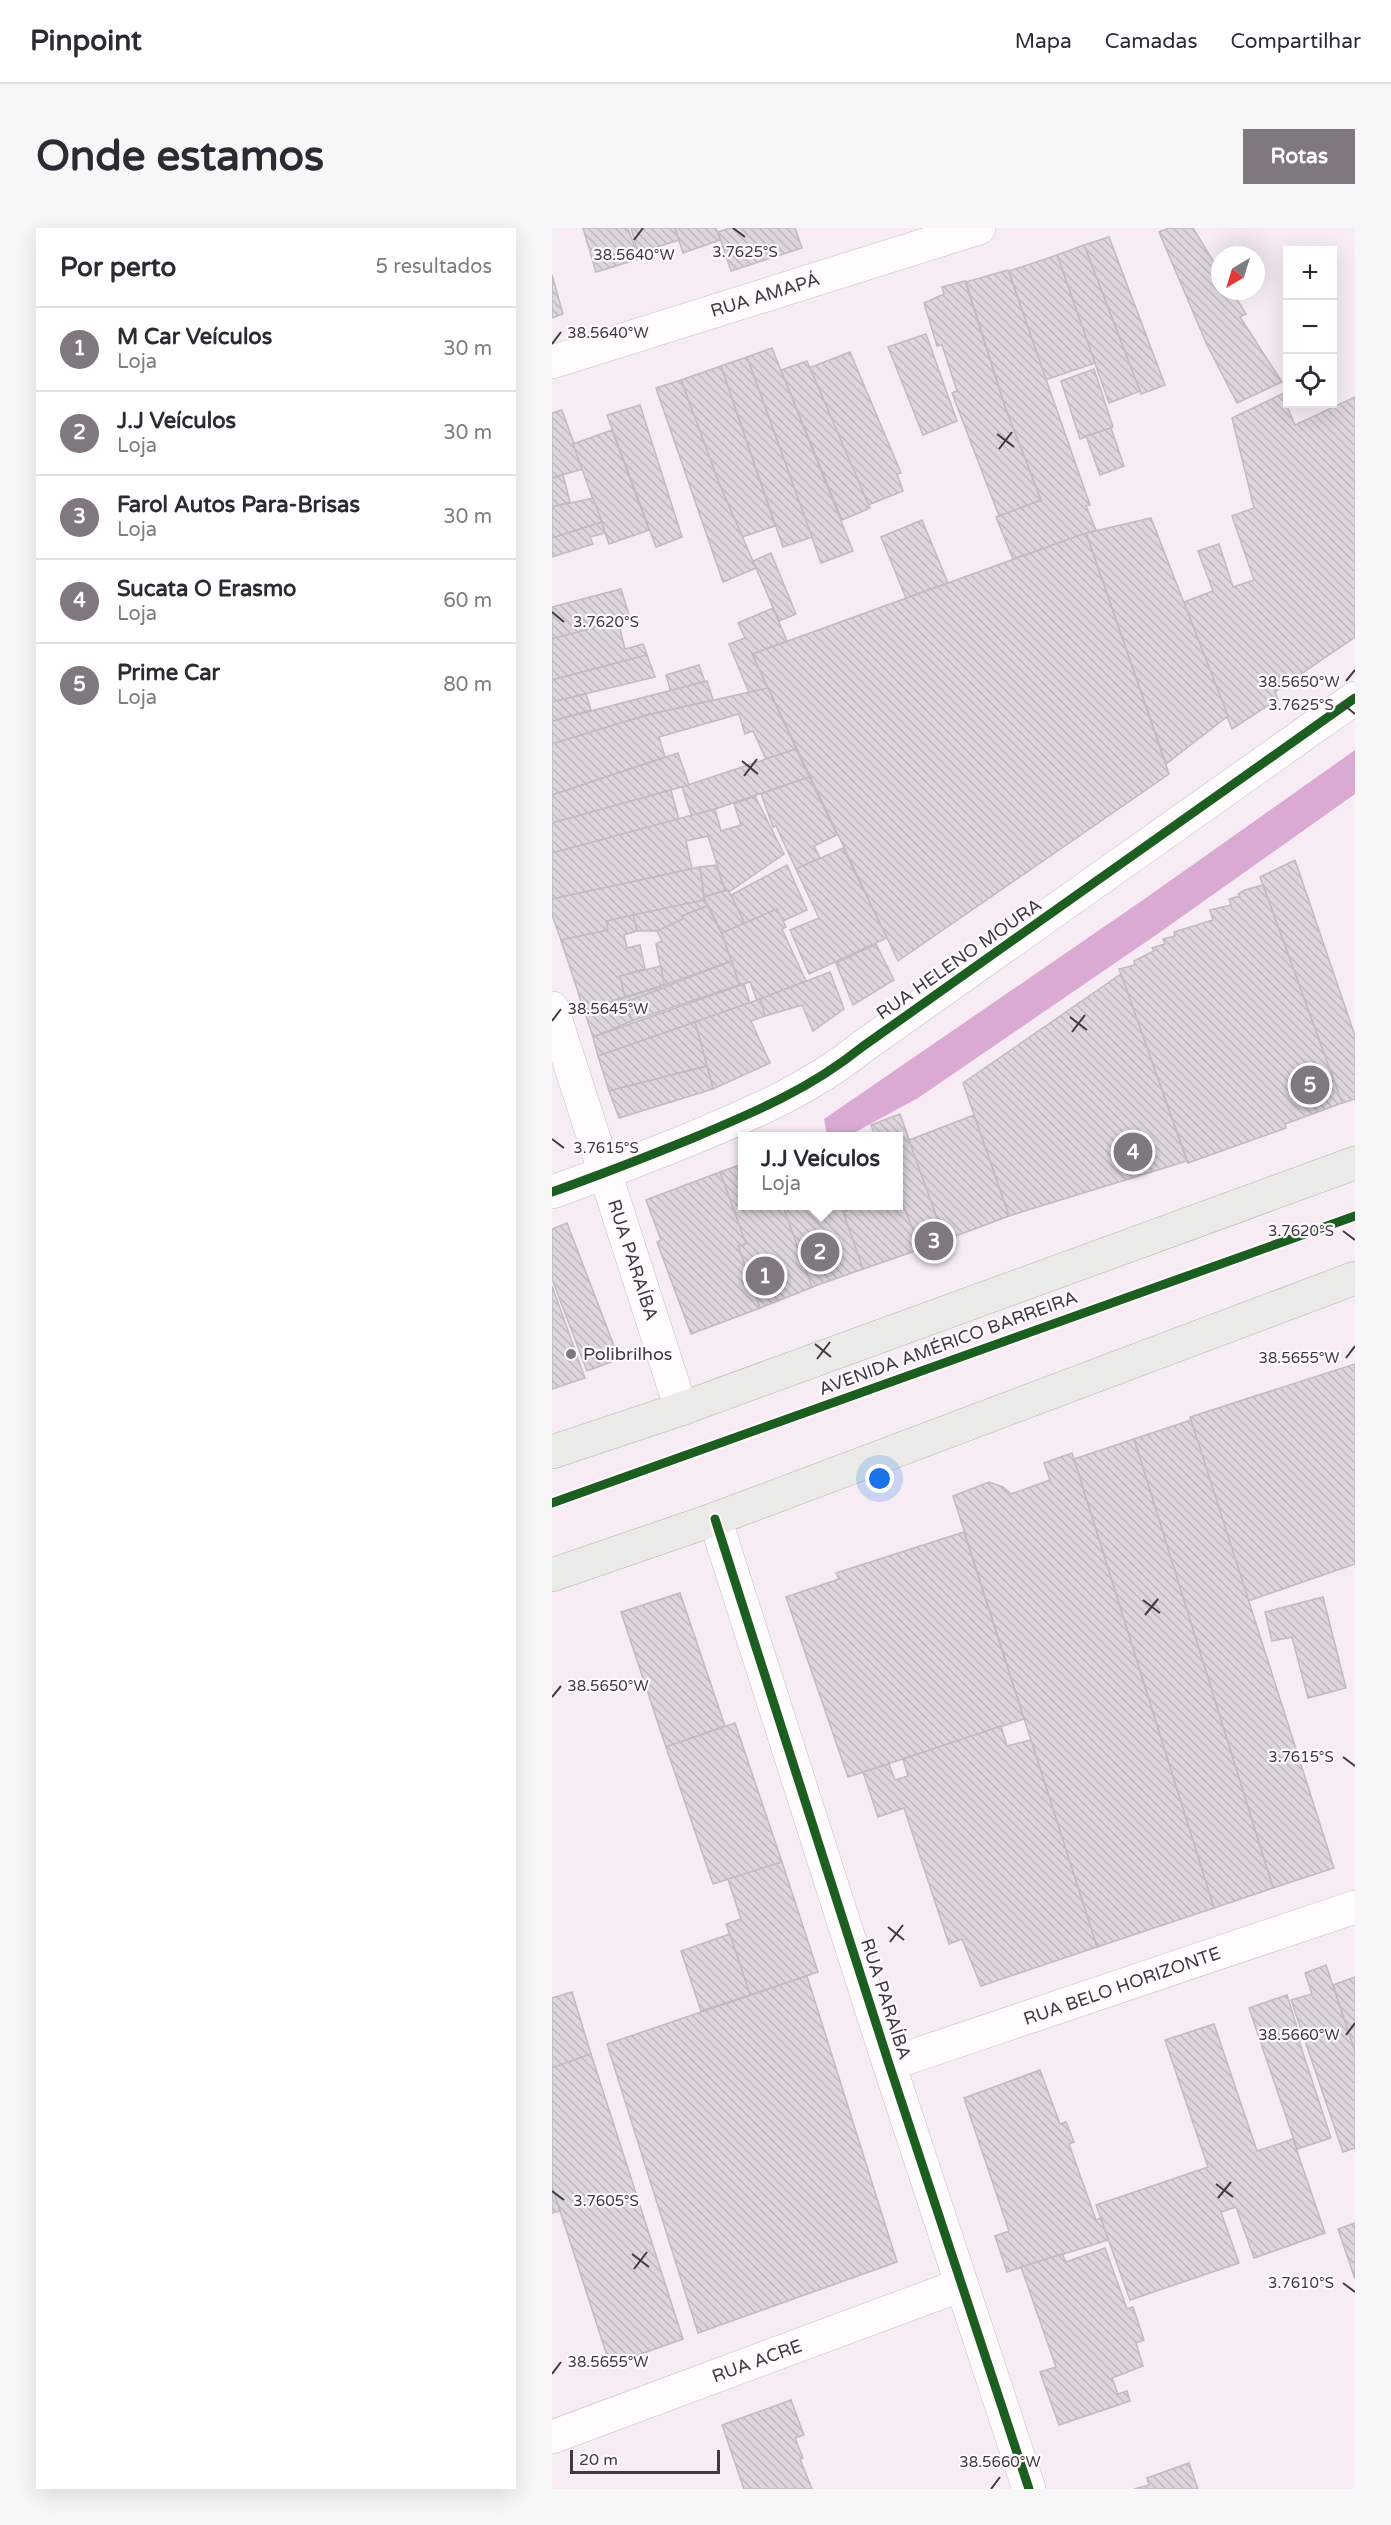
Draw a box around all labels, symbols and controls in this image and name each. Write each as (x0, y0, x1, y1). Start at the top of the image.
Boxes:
text: Pinpoint (30, 24, 142, 58)
text: Mapa (1015, 29, 1072, 54)
text: Camadas (1105, 29, 1197, 54)
text: Compartilhar (1230, 29, 1361, 54)
button: Rotas (1243, 129, 1355, 184)
text: Onde estamos (36, 131, 324, 182)
text: 3.7625°S (712, 243, 778, 261)
text: 38.5640°W (593, 246, 675, 264)
north arrow (1211, 246, 1265, 300)
map controls (1283, 246, 1337, 408)
button: + (1283, 246, 1337, 300)
text: Por perto (60, 252, 176, 283)
text: 5 resultados (376, 255, 492, 279)
street label: RUA AMAPÁ (708, 268, 822, 322)
button: − (1283, 300, 1337, 354)
text: M Car Veículos (117, 324, 272, 350)
text: 38.5640°W (567, 324, 649, 342)
text: 1 (73, 337, 86, 361)
text: 30 m (443, 337, 492, 361)
text: Loja (117, 350, 157, 374)
button: locate (1283, 354, 1337, 408)
text: J.J Veículos (117, 408, 236, 434)
text: 2 (73, 421, 86, 445)
text: 30 m (443, 421, 492, 445)
text: Loja (117, 434, 157, 458)
text: Farol Autos Para-Brisas (117, 492, 360, 518)
text: 3 (73, 505, 86, 529)
text: 30 m (443, 505, 492, 529)
text: Loja (117, 518, 157, 542)
text: Sucata O Erasmo (117, 576, 296, 602)
text: 4 (73, 589, 86, 613)
text: 60 m (443, 589, 492, 613)
text: Loja (117, 602, 157, 626)
text: 3.7620°S (573, 613, 639, 631)
text: Prime Car (117, 660, 220, 686)
text: 5 (73, 673, 86, 697)
text: 80 m (443, 673, 492, 697)
text: 38.5650°W (1258, 673, 1340, 691)
text: Loja (117, 686, 157, 710)
text: 3.7625°S (1268, 696, 1334, 714)
street label: RUA HELENO MOURA (872, 894, 1046, 1024)
text: 38.5645°W (568, 1000, 648, 1018)
pin: 5 (1290, 1062, 1329, 1108)
pin: 4 (1114, 1130, 1152, 1174)
popup (738, 1132, 903, 1210)
text: 3.7615°S (573, 1139, 639, 1157)
text: J.J Veículos (761, 1146, 880, 1172)
text: Loja (761, 1172, 801, 1196)
street label: RUA PARAÍBA (603, 1197, 663, 1323)
pin: 3 (914, 1218, 953, 1264)
text: 3.7620°S (1268, 1222, 1334, 1240)
pin: 2 (800, 1230, 840, 1274)
pin: 1 (746, 1254, 784, 1298)
street label: AVENIDA AMÉRICO BARREIRA (816, 1286, 1080, 1400)
place label: Polibrilhos (583, 1343, 673, 1365)
marker: Polibrilhos (564, 1347, 578, 1361)
text: 38.5655°W (1259, 1349, 1339, 1367)
your location (865, 1464, 894, 1493)
text: 38.5650°W (567, 1677, 649, 1695)
text: 3.7615°S (1268, 1748, 1334, 1766)
street label: RUA PARAÍBA (856, 1936, 916, 2062)
street label: RUA BELO HORIZONTE (1021, 1942, 1223, 2030)
text: 38.5660°W (1258, 2026, 1340, 2044)
text: 3.7605°S (573, 2192, 639, 2210)
text: 3.7610°S (1268, 2274, 1334, 2292)
street label: RUA ACRE (709, 2335, 805, 2387)
text: 38.5655°W (568, 2353, 648, 2371)
scale bar (570, 2447, 720, 2474)
text: 20 m (579, 2450, 618, 2470)
text: 38.5660°W (959, 2453, 1041, 2471)

